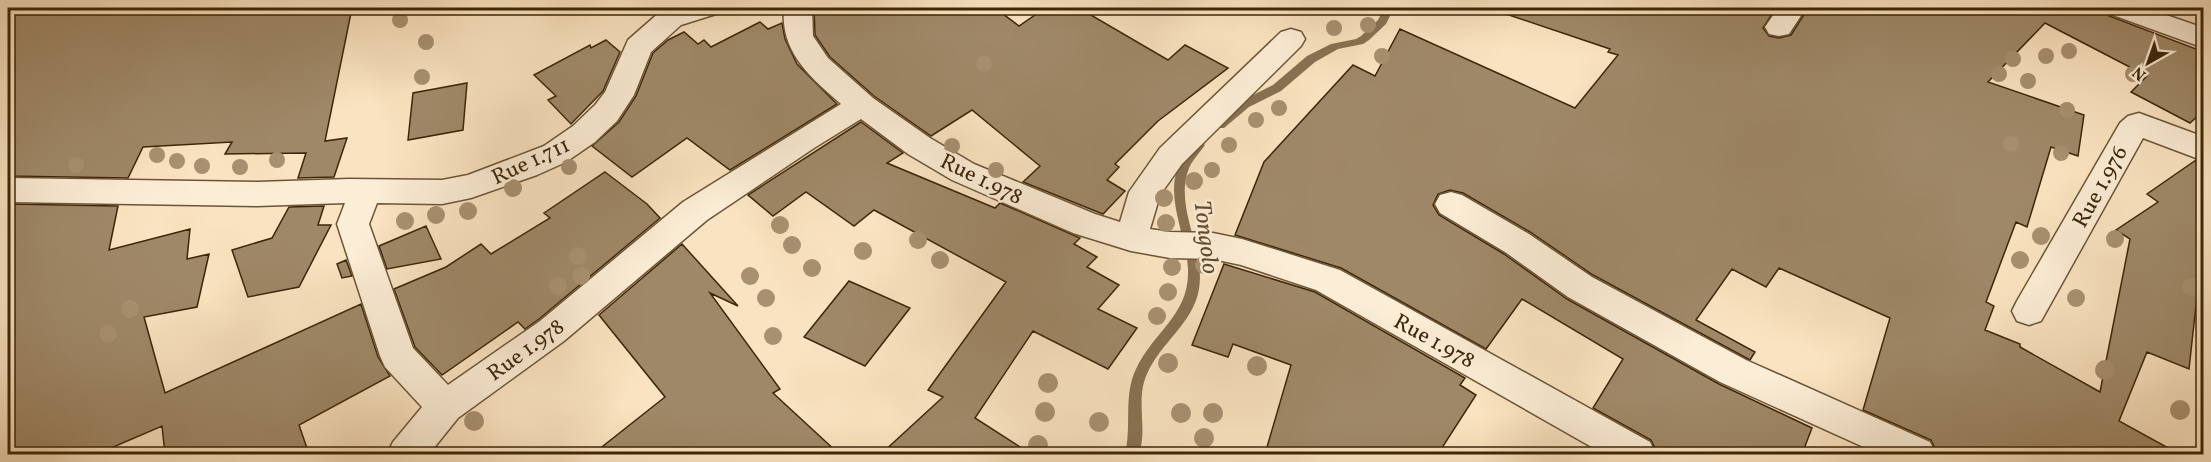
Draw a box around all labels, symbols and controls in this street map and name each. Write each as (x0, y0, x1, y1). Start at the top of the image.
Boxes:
north arrow (2118, 33, 2178, 93)
text: N (2128, 61, 2151, 85)
street label: Rue 1.711 (487, 131, 575, 194)
street label: Rue 1.976 (2066, 141, 2136, 234)
street label: Rue 1.978 (934, 147, 1028, 214)
water label: Tongolo (1184, 199, 1226, 276)
street label: Rue 1.978 (1388, 307, 1480, 377)
street label: Rue 1.978 (482, 312, 571, 390)

